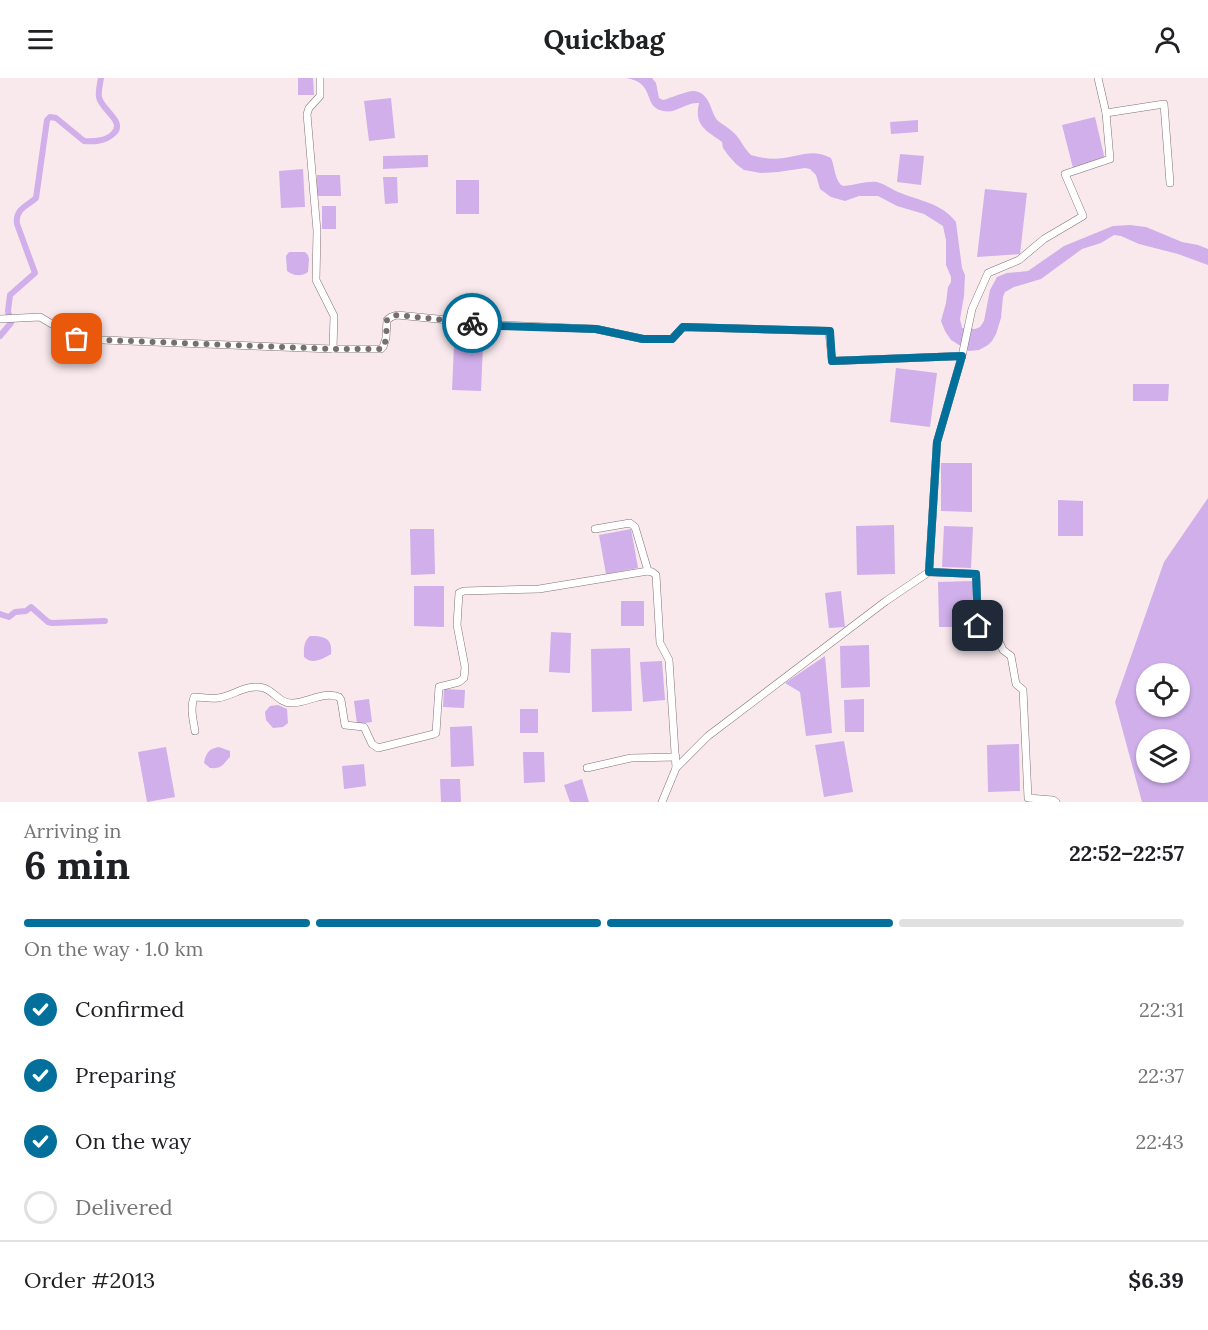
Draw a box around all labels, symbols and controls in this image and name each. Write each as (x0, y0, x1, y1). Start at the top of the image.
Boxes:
text: Quickbag (544, 22, 665, 56)
icon: menu (24, 23, 57, 56)
icon: person (1151, 23, 1184, 56)
courier (442, 293, 502, 353)
icon: bike (456, 307, 489, 340)
pin (51, 313, 102, 364)
icon: bag (60, 322, 93, 355)
pin (952, 600, 1003, 651)
icon: home (961, 609, 994, 642)
map controls (1136, 663, 1190, 783)
button: locate (1136, 663, 1190, 717)
button: layers (1136, 729, 1190, 783)
text: Arriving in (24, 818, 121, 843)
text: 22:52–22:57 (1069, 839, 1184, 867)
text: 6 min (24, 840, 130, 890)
text: On the way · 1.0 km (24, 936, 203, 961)
icon: check (24, 993, 57, 1026)
text: Confirmed (75, 995, 184, 1023)
text: 22:31 (1139, 997, 1184, 1022)
icon: check (24, 1059, 57, 1092)
text: Preparing (75, 1061, 175, 1089)
text: 22:37 (1138, 1063, 1184, 1088)
icon: check (24, 1125, 57, 1158)
text: On the way (75, 1127, 191, 1155)
text: 22:43 (1136, 1129, 1184, 1154)
text: Delivered (75, 1193, 173, 1221)
text: Order #2013 (24, 1266, 155, 1294)
text: $6.39 (1128, 1266, 1184, 1294)

